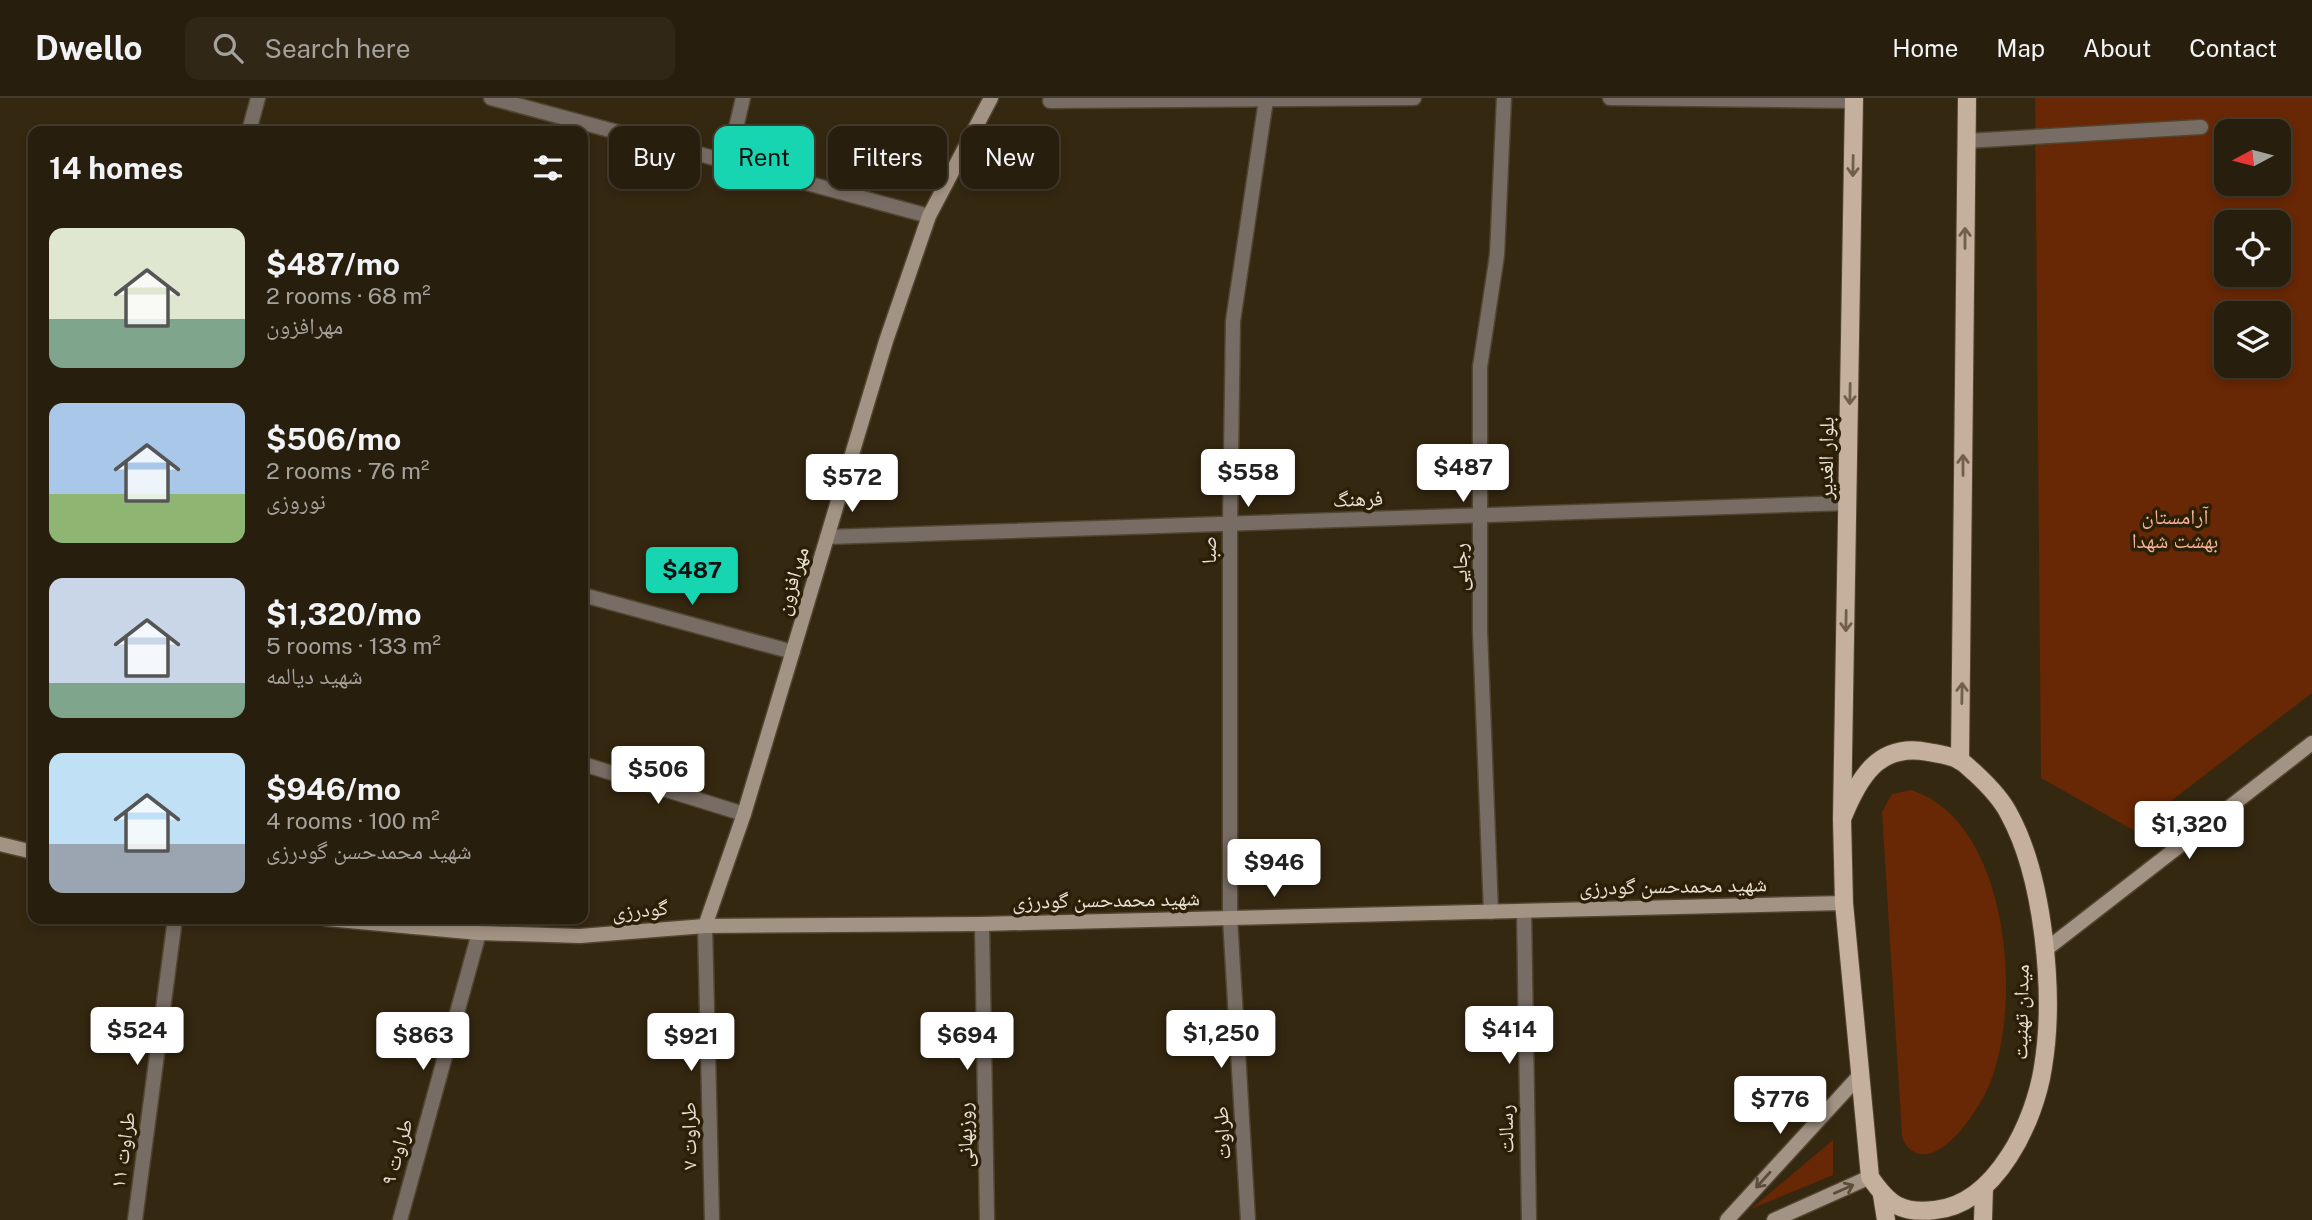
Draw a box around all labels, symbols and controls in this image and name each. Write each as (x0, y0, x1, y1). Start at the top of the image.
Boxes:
search box (185, 17, 675, 80)
text: Dwello (35, 29, 143, 67)
icon: search (209, 29, 247, 67)
text: Search here (265, 33, 411, 64)
text: Home (1892, 34, 1958, 62)
text: Map (1996, 34, 2045, 62)
text: About (2083, 34, 2151, 62)
text: Contact (2189, 34, 2277, 62)
north arrow (2214, 119, 2291, 196)
map controls (2214, 119, 2291, 378)
chip: Buy (609, 126, 700, 189)
chip: Rent (714, 126, 814, 189)
chip: Filters (828, 126, 947, 189)
chip: New (961, 126, 1059, 189)
icon: filters (529, 149, 567, 187)
text: 14 homes (49, 150, 183, 186)
one-way arrow (1846, 154, 1860, 177)
button: locate (2214, 210, 2291, 287)
one-way arrow (1958, 226, 1972, 249)
text: $487/mo (266, 246, 400, 282)
icon: home (105, 256, 189, 340)
text: 2 rooms · 68 m² (266, 282, 431, 309)
button: layers (2214, 301, 2291, 378)
text: مهرافزون (266, 312, 343, 339)
one-way arrow (1843, 382, 1857, 405)
street label: بلوار الغدیر (1812, 416, 1839, 501)
text: $506/mo (266, 421, 401, 457)
icon: home (105, 431, 189, 515)
pin: $487 (1422, 444, 1504, 504)
pin: $558 (1207, 450, 1289, 509)
text: $487 (1433, 453, 1493, 480)
pin: $572 (811, 454, 893, 514)
one-way arrow (1957, 454, 1970, 477)
text: 2 rooms · 76 m² (266, 457, 429, 484)
text: $558 (1217, 458, 1279, 485)
text: $572 (822, 463, 882, 490)
street label: فرهنگ (1332, 485, 1384, 512)
text: نوروزی (266, 487, 326, 514)
park label: آرامستان بهشت شهدا (2132, 504, 2218, 553)
street label: صبا (1196, 536, 1221, 564)
street label: مهرافزون (769, 543, 814, 618)
street label: رجایی (1447, 543, 1473, 591)
pin: $487 (651, 547, 733, 607)
text: $487 (662, 556, 722, 583)
text: $1,320/mo (266, 596, 421, 632)
icon: home (105, 606, 189, 690)
one-way arrow (1839, 609, 1853, 632)
text: 5 rooms · 133 m² (266, 632, 441, 659)
text: شهید دیالمه (266, 662, 363, 689)
one-way arrow (1955, 681, 1968, 704)
pin: $506 (617, 746, 699, 806)
text: $506 (627, 755, 689, 782)
text: $946/mo (266, 771, 401, 807)
icon: home (105, 781, 189, 865)
pin: $1,320 (2132, 802, 2246, 861)
text: 4 rooms · 100 m² (266, 807, 440, 834)
text: $1,320 (2151, 810, 2227, 837)
text: شهید محمدحسن گودرزی (266, 837, 472, 864)
pin: $946 (1233, 840, 1315, 899)
text: $946 (1243, 848, 1305, 875)
street label: شهید محمدحسن گودرزی (1579, 871, 1767, 901)
street label: شهید محمدحسن گودرزی (1012, 885, 1200, 915)
street label: گودرزی (611, 895, 669, 924)
street label: میدان تهنیت (2007, 964, 2034, 1060)
pin: $414 (1468, 1006, 1550, 1066)
pin: $524 (96, 1007, 178, 1067)
pin: $1,250 (1164, 1010, 1278, 1070)
pin: $863 (382, 1012, 464, 1072)
pin: $694 (926, 1012, 1008, 1072)
pin: $921 (650, 1014, 732, 1073)
text: $414 (1481, 1015, 1537, 1042)
text: $524 (107, 1016, 167, 1043)
text: $1,250 (1182, 1019, 1260, 1046)
text: $863 (392, 1021, 454, 1048)
text: $694 (937, 1021, 997, 1048)
text: $921 (663, 1022, 719, 1049)
pin: $776 (1739, 1076, 1821, 1136)
text: $776 (1750, 1085, 1810, 1112)
street label: طراوت ۷ (675, 1102, 702, 1170)
street label: روزبهانی (951, 1102, 979, 1168)
street label: رسالت (1493, 1104, 1518, 1154)
street label: طراوت (1208, 1106, 1235, 1160)
street label: طراوت ۱۱ (105, 1110, 140, 1190)
street label: طراوت ۹ (375, 1116, 418, 1188)
one-way arrow (1755, 1171, 1771, 1189)
one-way arrow (1833, 1182, 1855, 1195)

